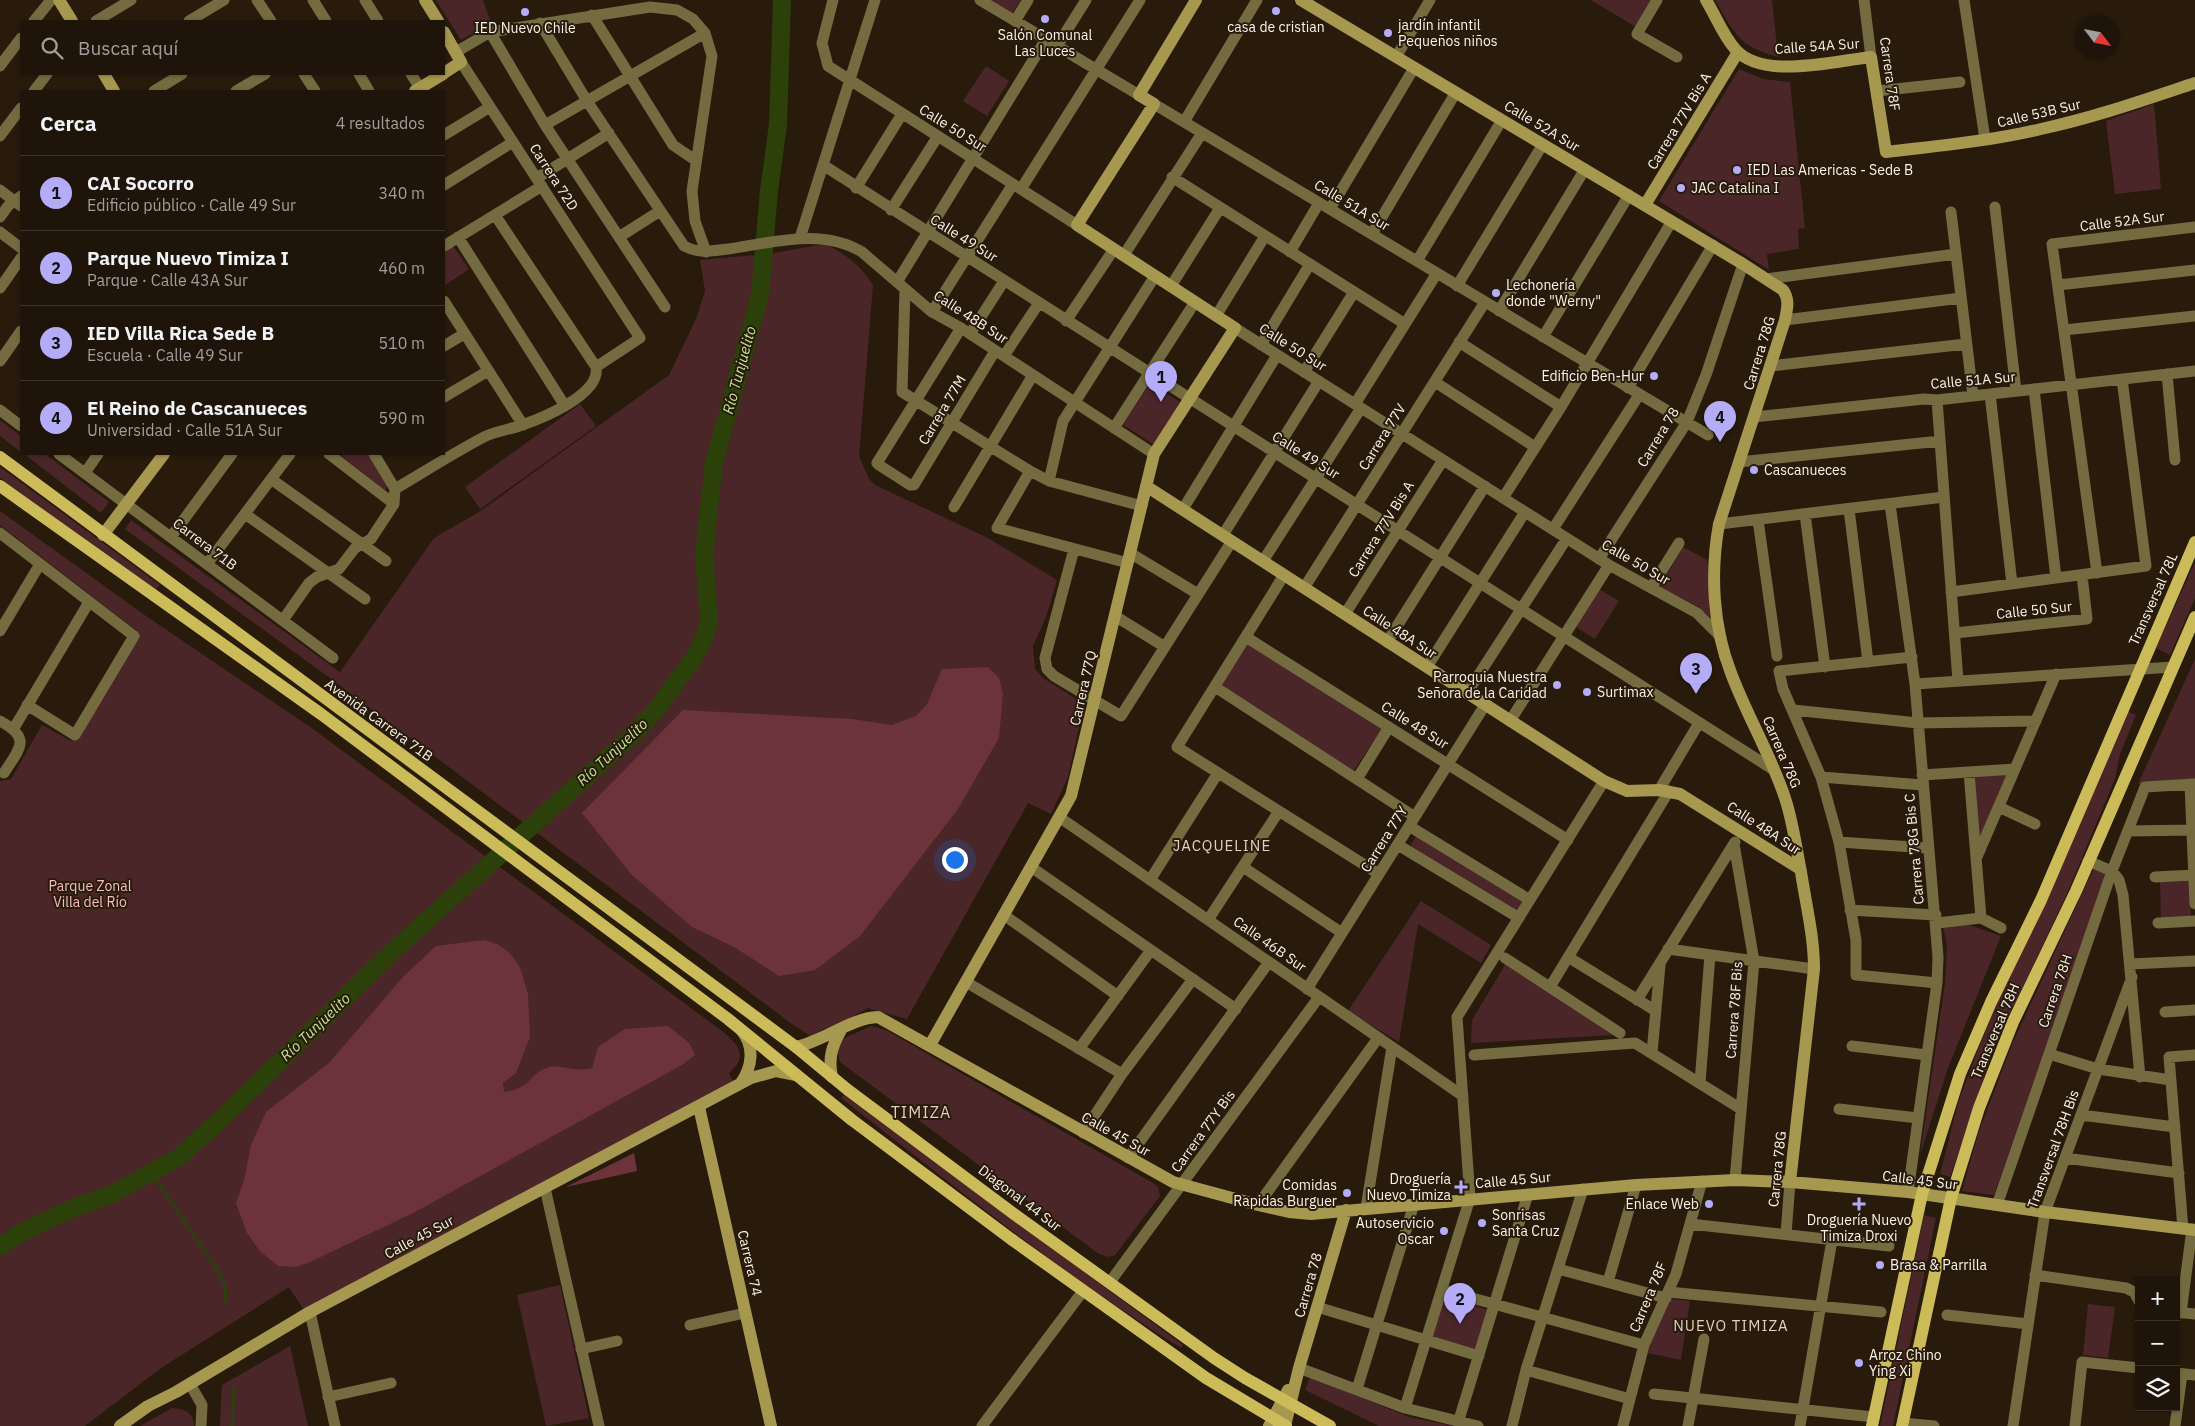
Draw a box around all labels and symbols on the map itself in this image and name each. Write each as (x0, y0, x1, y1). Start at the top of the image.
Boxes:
marker: casa de cristian (1270, 5, 1282, 17)
marker: IED Nuevo Chile (519, 6, 531, 18)
marker: Salón Comunal Las Luces (1039, 13, 1051, 25)
north arrow (2075, 15, 2120, 60)
place label: jardín infantil Pequeños niños (1398, 16, 1498, 50)
place label: casa de cristian (1227, 18, 1325, 36)
place label: IED Nuevo Chile (474, 19, 576, 37)
place label: Salón Comunal Las Luces (998, 26, 1092, 60)
marker: jardín infantil Pequeños niños (1382, 27, 1394, 39)
street label: Calle 54A Sur (1774, 34, 1860, 58)
street label: Carrera 78F (1876, 36, 1904, 112)
street label: Carrera 77V Bis A (1643, 69, 1715, 173)
street label: Calle 53B Sur (1995, 95, 2083, 131)
street label: Calle 52A Sur (1501, 96, 1583, 156)
street label: Calle 50 Sur (916, 100, 990, 156)
street label: Carrera 72D (526, 140, 582, 214)
place label: IED Las Americas - Sede B (1747, 161, 1913, 179)
marker: IED Las Americas - Sede B (1731, 164, 1743, 176)
street label: Calle 51A Sur (1311, 175, 1393, 235)
place label: JAC Catalina I (1691, 179, 1779, 197)
marker: JAC Catalina I (1675, 182, 1687, 194)
street label: Calle 52A Sur (2079, 207, 2165, 235)
street label: Calle 49 Sur (927, 210, 1001, 266)
place label: Lechonería donde "Werny" (1506, 276, 1601, 310)
street label: Calle 48B Sur (930, 286, 1012, 348)
marker: Lechonería donde "Werny" (1490, 287, 1502, 299)
street label: Carrera 78G (1739, 314, 1779, 392)
street label: Calle 50 Sur (1256, 319, 1330, 375)
water label: Río Tunjuelito (718, 324, 760, 416)
pin: 1 (1145, 361, 1177, 402)
place label: Edificio Ben-Hur (1541, 367, 1644, 385)
street label: Calle 51A Sur (1930, 367, 2016, 393)
marker: Edificio Ben-Hur (1648, 370, 1660, 382)
street label: Carrera 77M (914, 372, 970, 448)
street label: Carrera 77V (1354, 400, 1410, 474)
pin: 4 (1704, 401, 1736, 442)
street label: Carrera 78 (1633, 404, 1683, 470)
street label: Calle 49 Sur (1269, 427, 1343, 483)
place label: Cascanueces (1764, 461, 1847, 479)
marker: Cascanueces (1748, 464, 1760, 476)
street label: Carrera 77V Bis A (1344, 477, 1418, 581)
street label: Carrera 71B (169, 514, 241, 574)
street label: Calle 50 Sur (1599, 535, 1673, 589)
street label: Transversal 78L (2125, 550, 2181, 648)
street label: Calle 50 Sur (1995, 597, 2073, 623)
street label: Calle 48A Sur (1359, 601, 1441, 663)
street label: Carrera 77Q (1066, 649, 1100, 727)
pin: 3 (1680, 653, 1712, 694)
place label: Parroquia Nuestra Señora de la Caridad (1417, 668, 1548, 702)
street label: Avenida Carrera 71B (321, 675, 437, 765)
marker: Parroquia Nuestra Señora de la Caridad (1551, 679, 1563, 691)
place label: Surtimax (1597, 683, 1654, 701)
marker: Surtimax (1581, 686, 1593, 698)
street label: Calle 48 Sur (1378, 697, 1452, 753)
street label: Carrera 78G (1759, 713, 1805, 791)
water label: Río Tunjuelito (572, 714, 652, 790)
street label: Carrera 78G Bis C (1900, 793, 1928, 905)
street label: Calle 48A Sur (1723, 797, 1805, 859)
street label: Carrera 77Y (1356, 802, 1412, 876)
district label: JACQUELINE (1173, 836, 1271, 855)
your location (942, 847, 968, 873)
park label: Parque Zonal Villa del Río (48, 877, 132, 911)
street label: Calle 46B Sur (1230, 912, 1310, 976)
street label: Carrera 78H (2034, 952, 2076, 1030)
street label: Carrera 78F Bis (1722, 961, 1746, 1059)
street label: Transversal 78H (1967, 980, 2023, 1082)
water label: Río Tunjuelito (276, 989, 354, 1065)
street label: Carrera 77Y Bis (1167, 1086, 1239, 1176)
street label: Transversal 78H Bis (2023, 1087, 2083, 1211)
district label: TIMIZA (891, 1102, 951, 1122)
street label: Calle 45 Sur (1078, 1108, 1154, 1160)
street label: Carrera 78G (1764, 1130, 1790, 1208)
street label: Diagonal 44 Sur (975, 1161, 1065, 1235)
street label: Calle 45 Sur (1881, 1166, 1959, 1194)
street label: Calle 45 Sur (1474, 1168, 1552, 1192)
place label: Droguería Nuevo Timiza (1366, 1170, 1452, 1204)
place label: Comidas Rapidas Burguer (1233, 1176, 1337, 1210)
marker: Droguería Nuevo Timiza (1455, 1181, 1467, 1193)
marker: Comidas Rapidas Burguer (1341, 1187, 1353, 1199)
place label: Enlace Web (1626, 1195, 1699, 1213)
marker: Enlace Web (1703, 1198, 1715, 1210)
marker: Droguería Nuevo Timiza Droxi (1853, 1198, 1865, 1210)
place label: Sonrisas Santa Cruz (1492, 1206, 1560, 1240)
street label: Calle 45 Sur (381, 1211, 457, 1263)
place label: Droguería Nuevo Timiza Droxi (1807, 1211, 1912, 1245)
place label: Autoservicio Oscar (1356, 1214, 1434, 1248)
marker: Sonrisas Santa Cruz (1476, 1217, 1488, 1229)
marker: Autoservicio Oscar (1438, 1225, 1450, 1237)
street label: Carrera 74 (734, 1228, 766, 1298)
street label: Carrera 78 (1290, 1250, 1326, 1320)
place label: Brasa & Parrilla (1890, 1256, 1987, 1274)
street label: Carrera 78F (1625, 1259, 1671, 1335)
marker: Brasa & Parrilla (1874, 1259, 1886, 1271)
pin: 2 (1444, 1283, 1476, 1324)
district label: NUEVO TIMIZA (1673, 1316, 1789, 1335)
place label: Arroz Chino Ying Xi (1869, 1346, 1942, 1380)
marker: Arroz Chino Ying Xi (1853, 1357, 1865, 1369)

